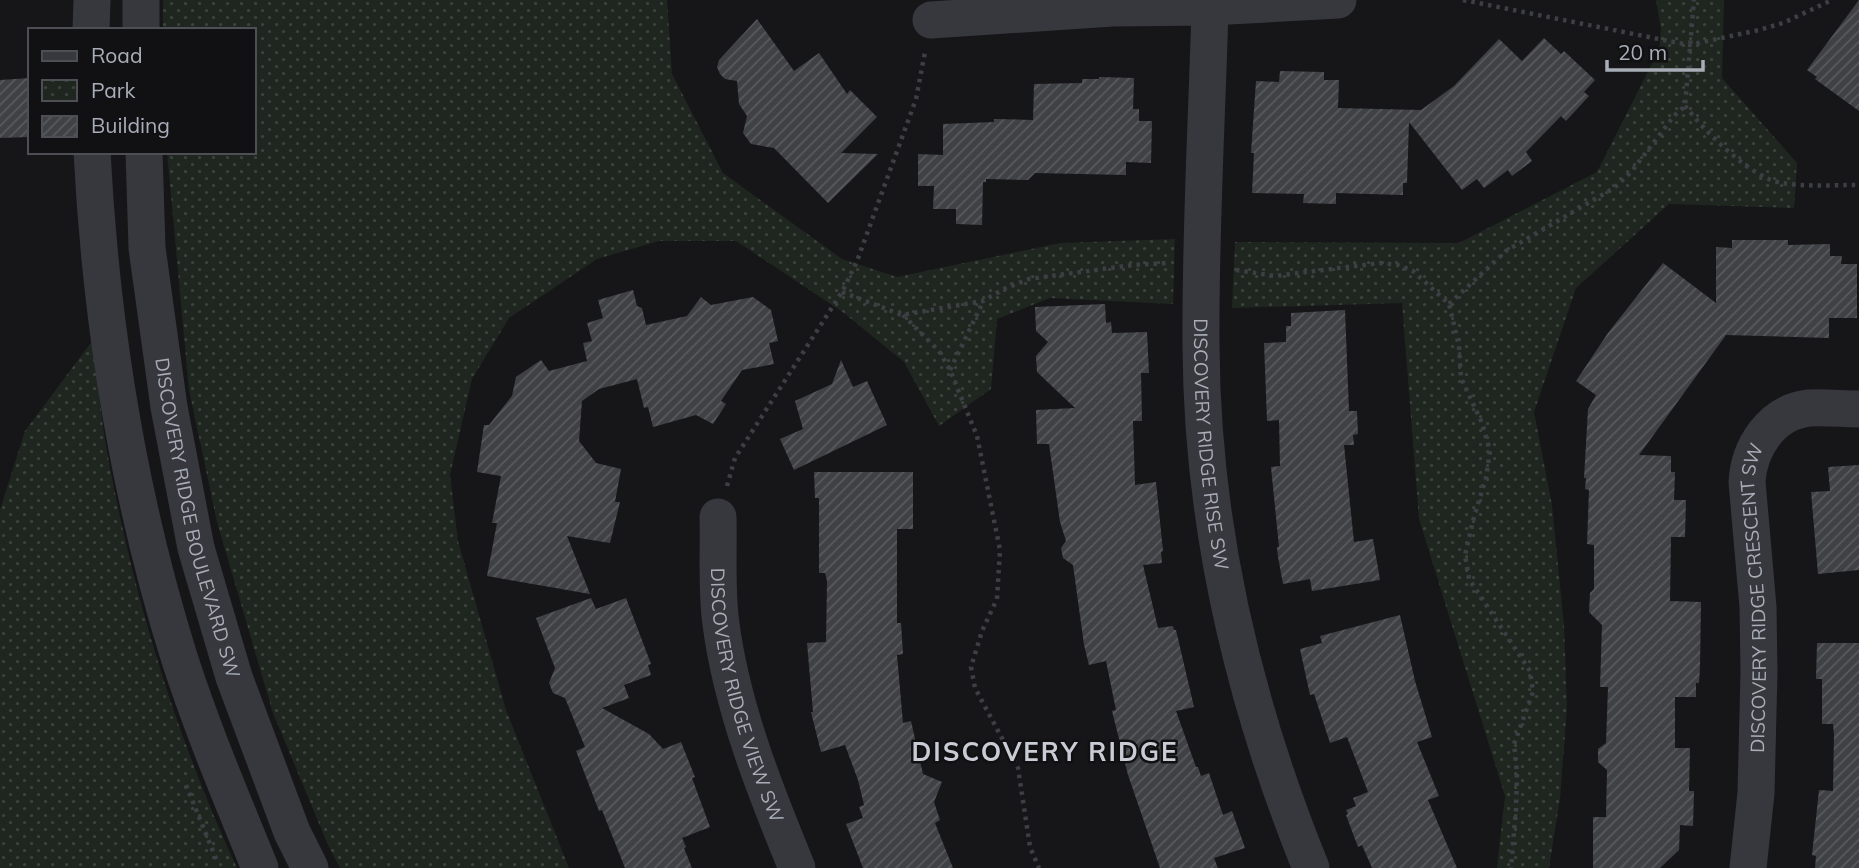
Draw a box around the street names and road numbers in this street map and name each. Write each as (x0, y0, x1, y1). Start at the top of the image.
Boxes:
street label: DISCOVERY RIDGE RISE SW (1189, 318, 1234, 572)
street label: DISCOVERY RIDGE BOULEVARD SW (150, 356, 246, 681)
street label: DISCOVERY RIDGE CRESCENT SW (1735, 440, 1771, 753)
street label: DISCOVERY RIDGE VIEW SW (706, 568, 789, 826)

